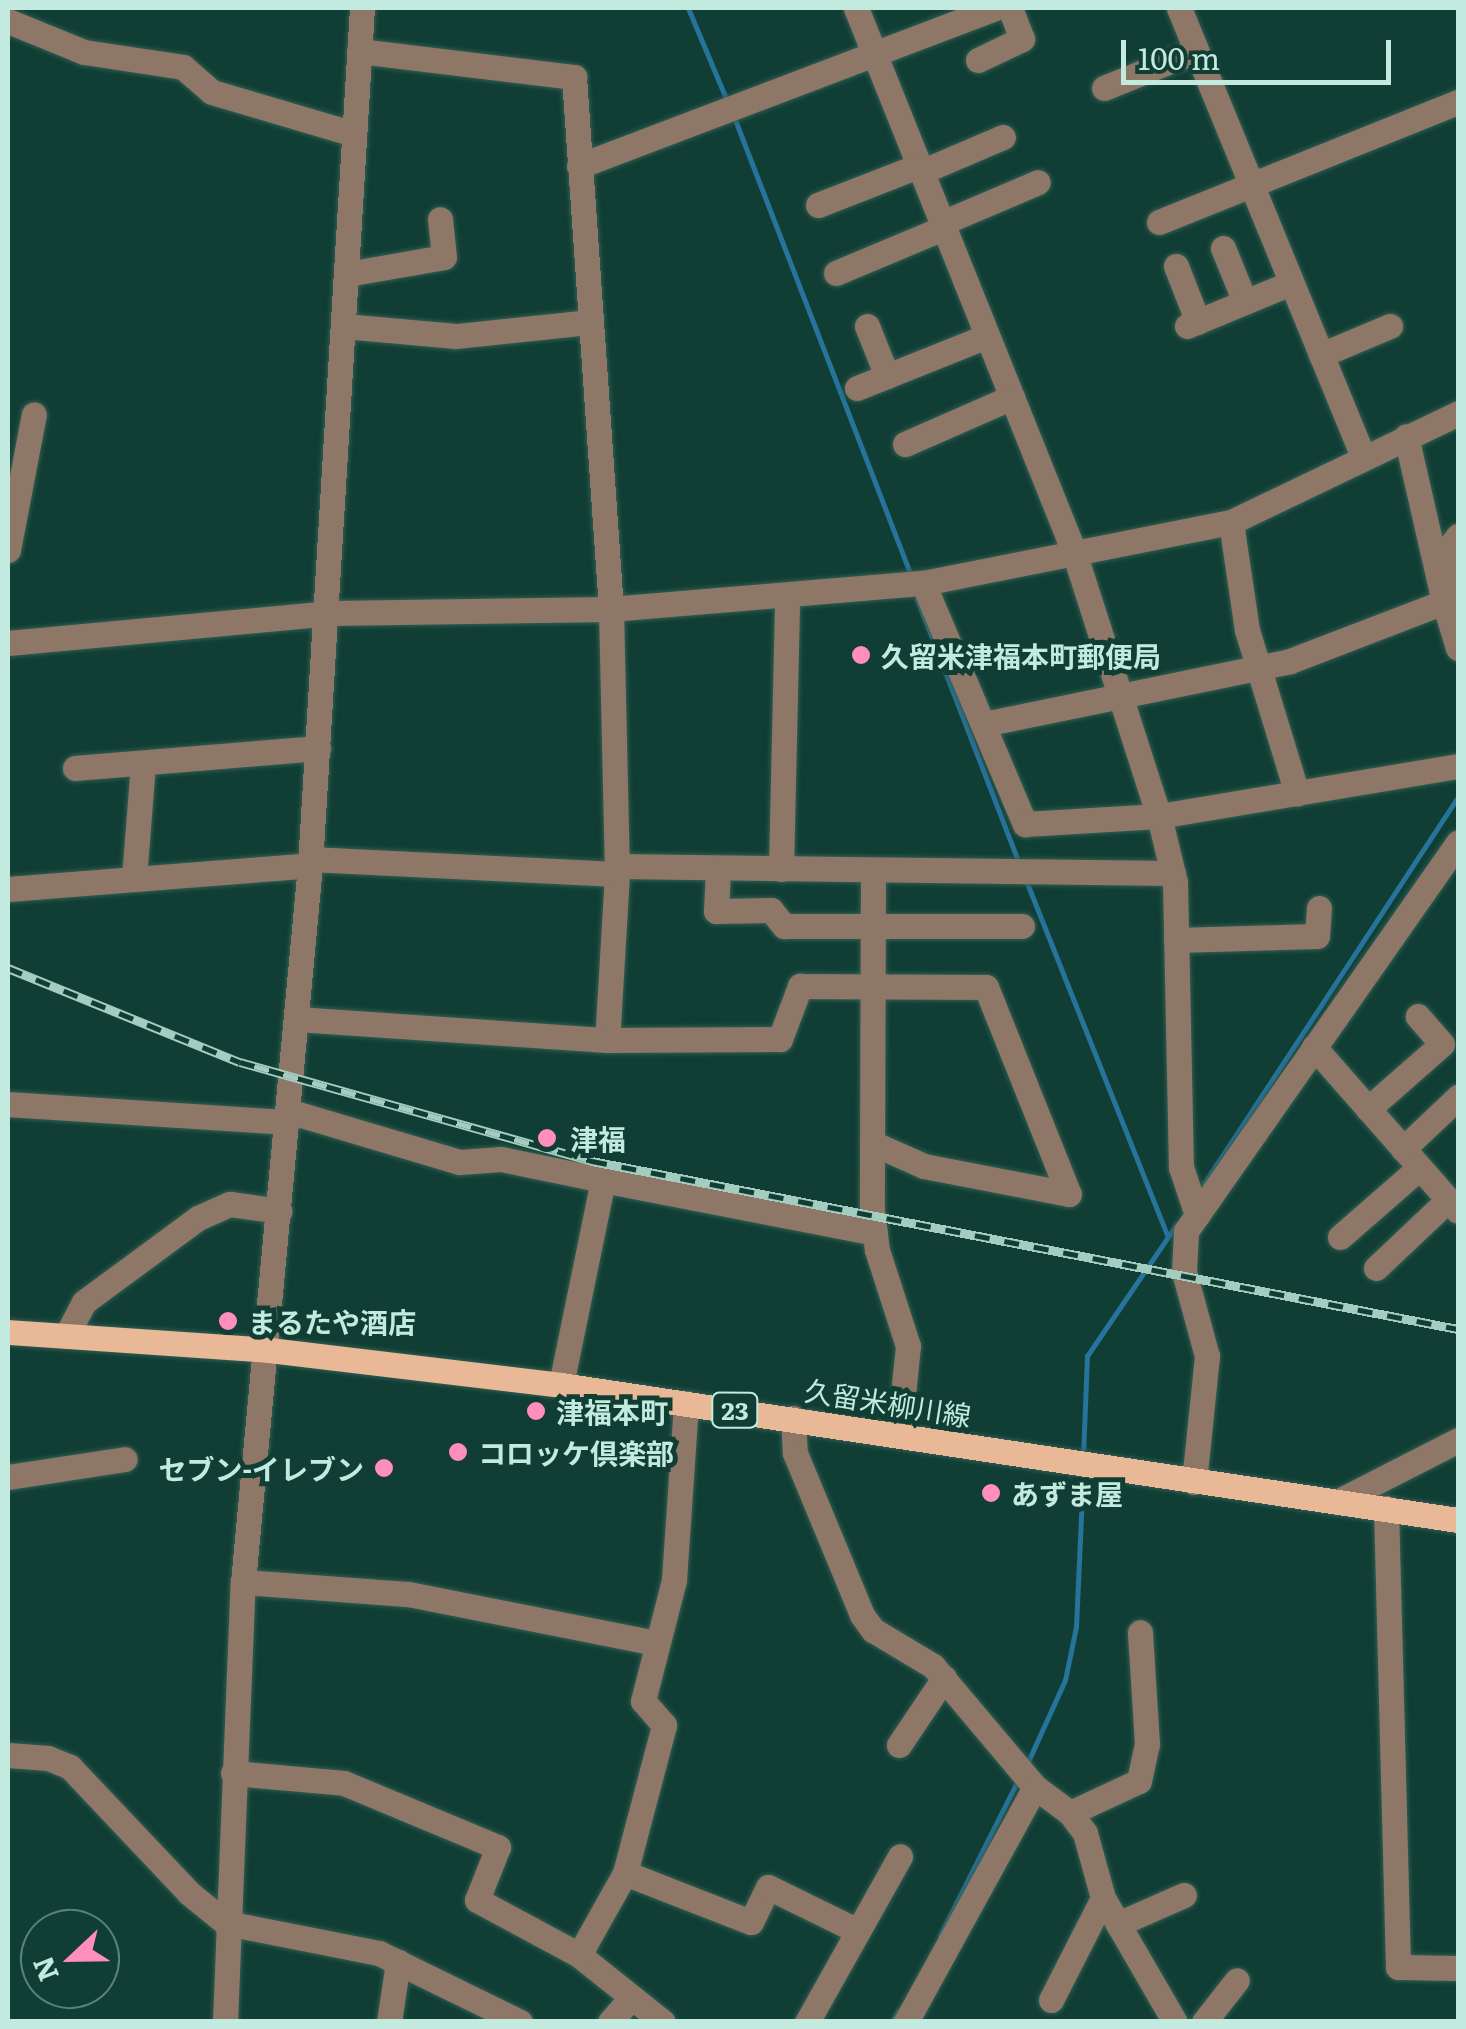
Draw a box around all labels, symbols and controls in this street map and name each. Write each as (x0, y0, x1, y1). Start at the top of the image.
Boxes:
scale bar (1126, 20, 1396, 82)
text: 100 m (1138, 35, 1220, 79)
place label: 久留米津福本町郵便局 (881, 638, 1161, 672)
marker: 久留米津福本町郵便局 (850, 644, 872, 666)
place label: 津福 (570, 1121, 626, 1155)
marker: 津福 (534, 1125, 560, 1151)
place label: まるたや酒店 (248, 1304, 416, 1338)
marker: まるたや酒店 (217, 1310, 239, 1332)
street label: 久留米柳川線 (802, 1372, 974, 1432)
road number: 23 (710, 1390, 760, 1430)
place label: 津福本町 (556, 1394, 668, 1428)
marker: 津福本町 (525, 1400, 547, 1422)
place label: コロッケ倶楽部 (478, 1435, 674, 1469)
marker: コロッケ倶楽部 (447, 1441, 469, 1463)
place label: セブン-イレブン (159, 1451, 364, 1485)
marker: セブン-イレブン (373, 1457, 395, 1479)
place label: あずま屋 (1011, 1476, 1123, 1510)
marker: あずま屋 (980, 1482, 1002, 1504)
north arrow (20, 1909, 120, 2009)
text: N (20, 1951, 68, 1988)

